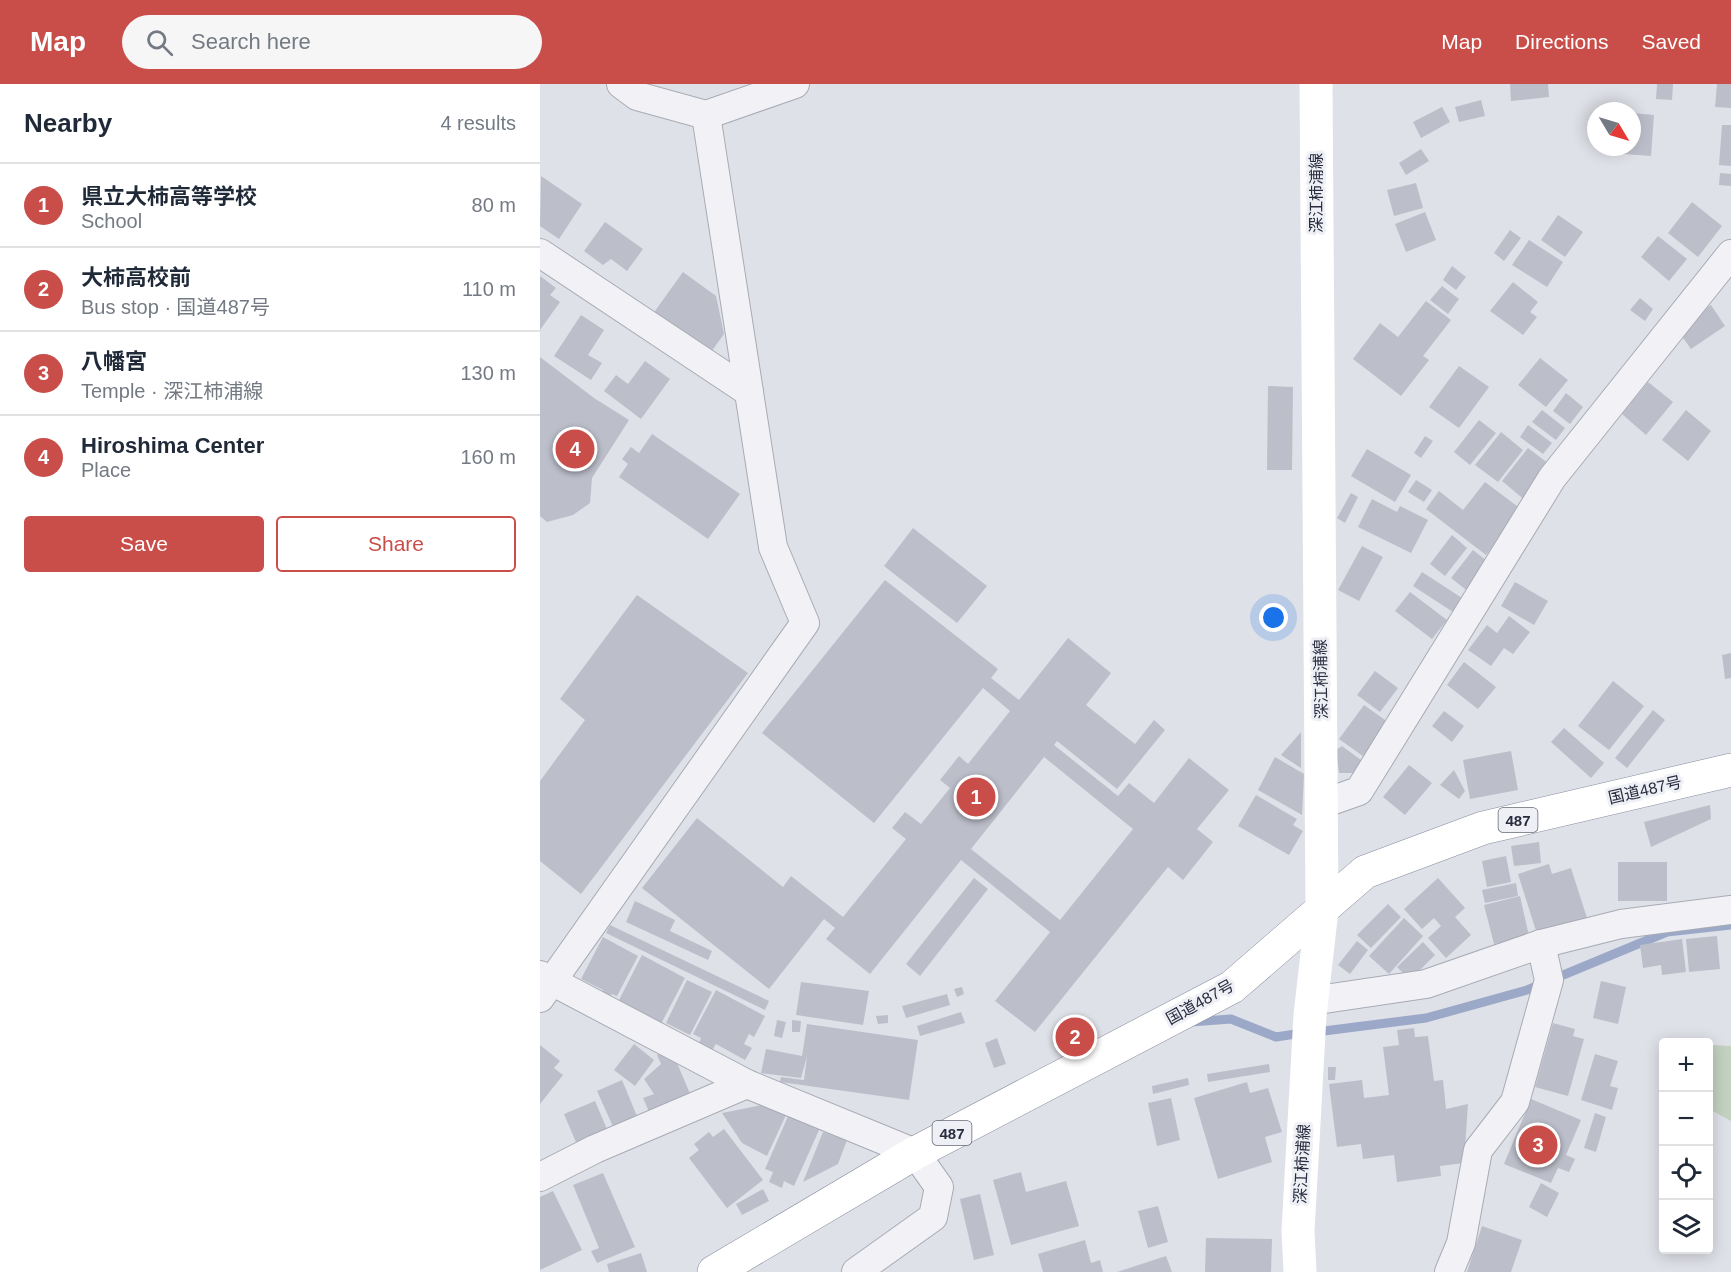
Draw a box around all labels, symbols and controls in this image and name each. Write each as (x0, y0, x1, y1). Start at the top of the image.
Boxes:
search box (122, 15, 542, 69)
text: Map (30, 26, 86, 57)
icon: search (143, 26, 176, 59)
text: Search here (191, 29, 311, 54)
text: Map (1441, 30, 1482, 53)
text: Directions (1515, 30, 1608, 53)
text: Saved (1641, 30, 1701, 53)
north arrow (1587, 102, 1641, 156)
text: Nearby (24, 108, 112, 138)
text: 4 results (440, 112, 516, 134)
street label: 深江柿浦線 (1308, 153, 1325, 233)
text: 県立大柿高等学校 (81, 184, 257, 209)
text: 1 (38, 194, 49, 216)
text: 80 m (472, 194, 516, 216)
text: School (81, 210, 142, 232)
text: 大柿高校前 (81, 265, 191, 290)
text: 2 (38, 278, 49, 300)
text: 110 m (462, 278, 516, 300)
text: Bus stop · 国道487号 (81, 296, 270, 318)
text: 八幡宮 (81, 349, 147, 374)
text: 3 (38, 362, 49, 384)
text: 130 m (460, 362, 516, 384)
text: Temple · 深江柿浦線 (81, 380, 263, 402)
pin: 4 (555, 426, 594, 472)
text: Hiroshima Center (81, 433, 264, 458)
text: 4 (38, 446, 49, 468)
text: 160 m (460, 446, 516, 468)
text: Place (81, 459, 131, 481)
button: Save (24, 516, 264, 572)
button: Share (276, 516, 516, 572)
your location (1259, 603, 1288, 632)
street label: 深江柿浦線 (1312, 639, 1330, 719)
street label: 国道487号 (1607, 773, 1683, 807)
pin: 1 (956, 774, 996, 820)
road number: 487 (1498, 808, 1538, 832)
street label: 国道487号 (1163, 976, 1237, 1028)
pin: 2 (1056, 1014, 1094, 1060)
map controls (1659, 1038, 1713, 1254)
button: + (1659, 1038, 1713, 1092)
button: − (1659, 1092, 1713, 1146)
road number: 487 (932, 1121, 972, 1145)
pin: 3 (1518, 1122, 1558, 1168)
street label: 深江柿浦線 (1291, 1124, 1313, 1204)
button: locate (1659, 1146, 1713, 1200)
button: layers (1659, 1200, 1713, 1254)

